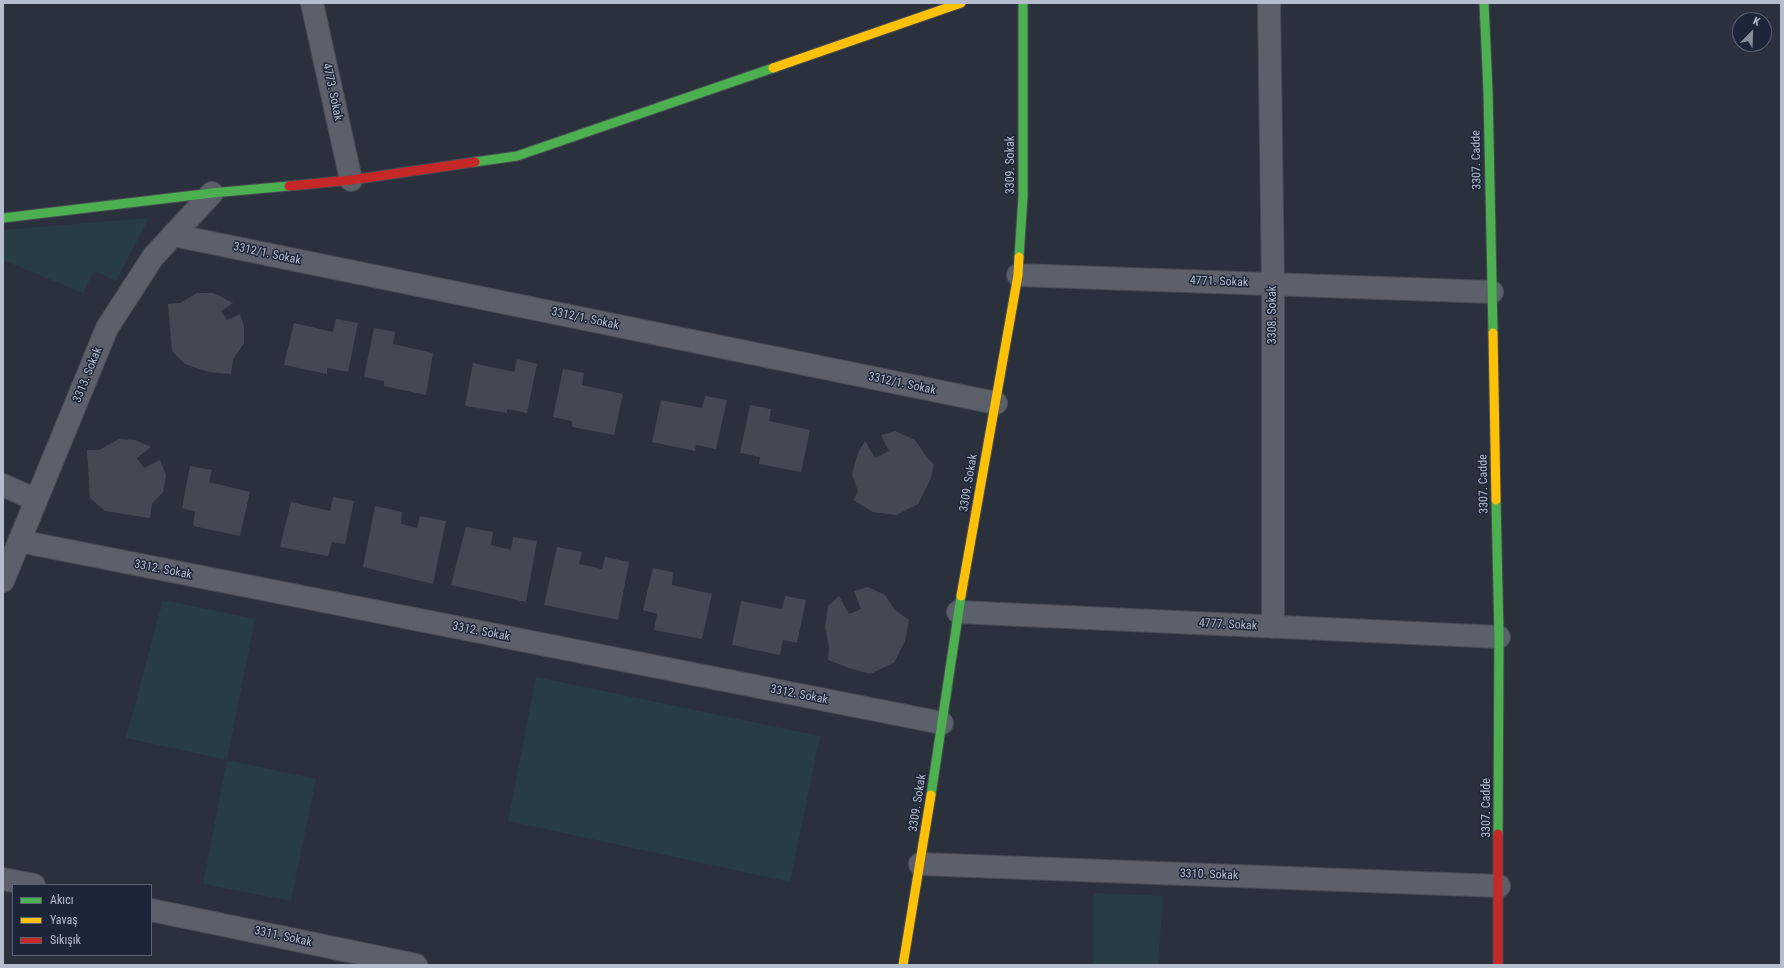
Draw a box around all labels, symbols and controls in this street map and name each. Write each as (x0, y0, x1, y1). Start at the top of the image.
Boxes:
north arrow (1732, 12, 1772, 52)
text: K (1751, 14, 1762, 29)
street label: 4773. Sokak (319, 62, 345, 122)
street label: 3307. Cadde (1469, 130, 1485, 190)
street label: 3309. Sokak (1004, 136, 1018, 194)
street label: 3312/1. Sokak (232, 240, 302, 268)
street label: 4771. Sokak (1190, 274, 1248, 290)
street label: 3308. Sokak (1266, 286, 1280, 344)
street label: 3312/1. Sokak (550, 305, 620, 333)
street label: 3313. Sokak (70, 345, 106, 405)
street label: 3312/1. Sokak (867, 370, 937, 398)
street label: 3309. Sokak (957, 453, 981, 513)
street label: 3307. Cadde (1476, 454, 1492, 514)
street label: 3312. Sokak (133, 557, 193, 583)
street label: 4777. Sokak (1198, 616, 1258, 634)
street label: 3312. Sokak (451, 619, 511, 645)
street label: 3312. Sokak (769, 682, 829, 708)
street label: 3309. Sokak (906, 773, 930, 833)
street label: 3307. Cadde (1480, 778, 1494, 838)
street label: 3310. Sokak (1180, 867, 1238, 883)
legend (12, 884, 152, 956)
text: Akıcı (50, 893, 74, 907)
text: Yavaş (50, 913, 78, 927)
street label: 3311. Sokak (253, 924, 313, 950)
text: Sıkışık (50, 933, 81, 947)

